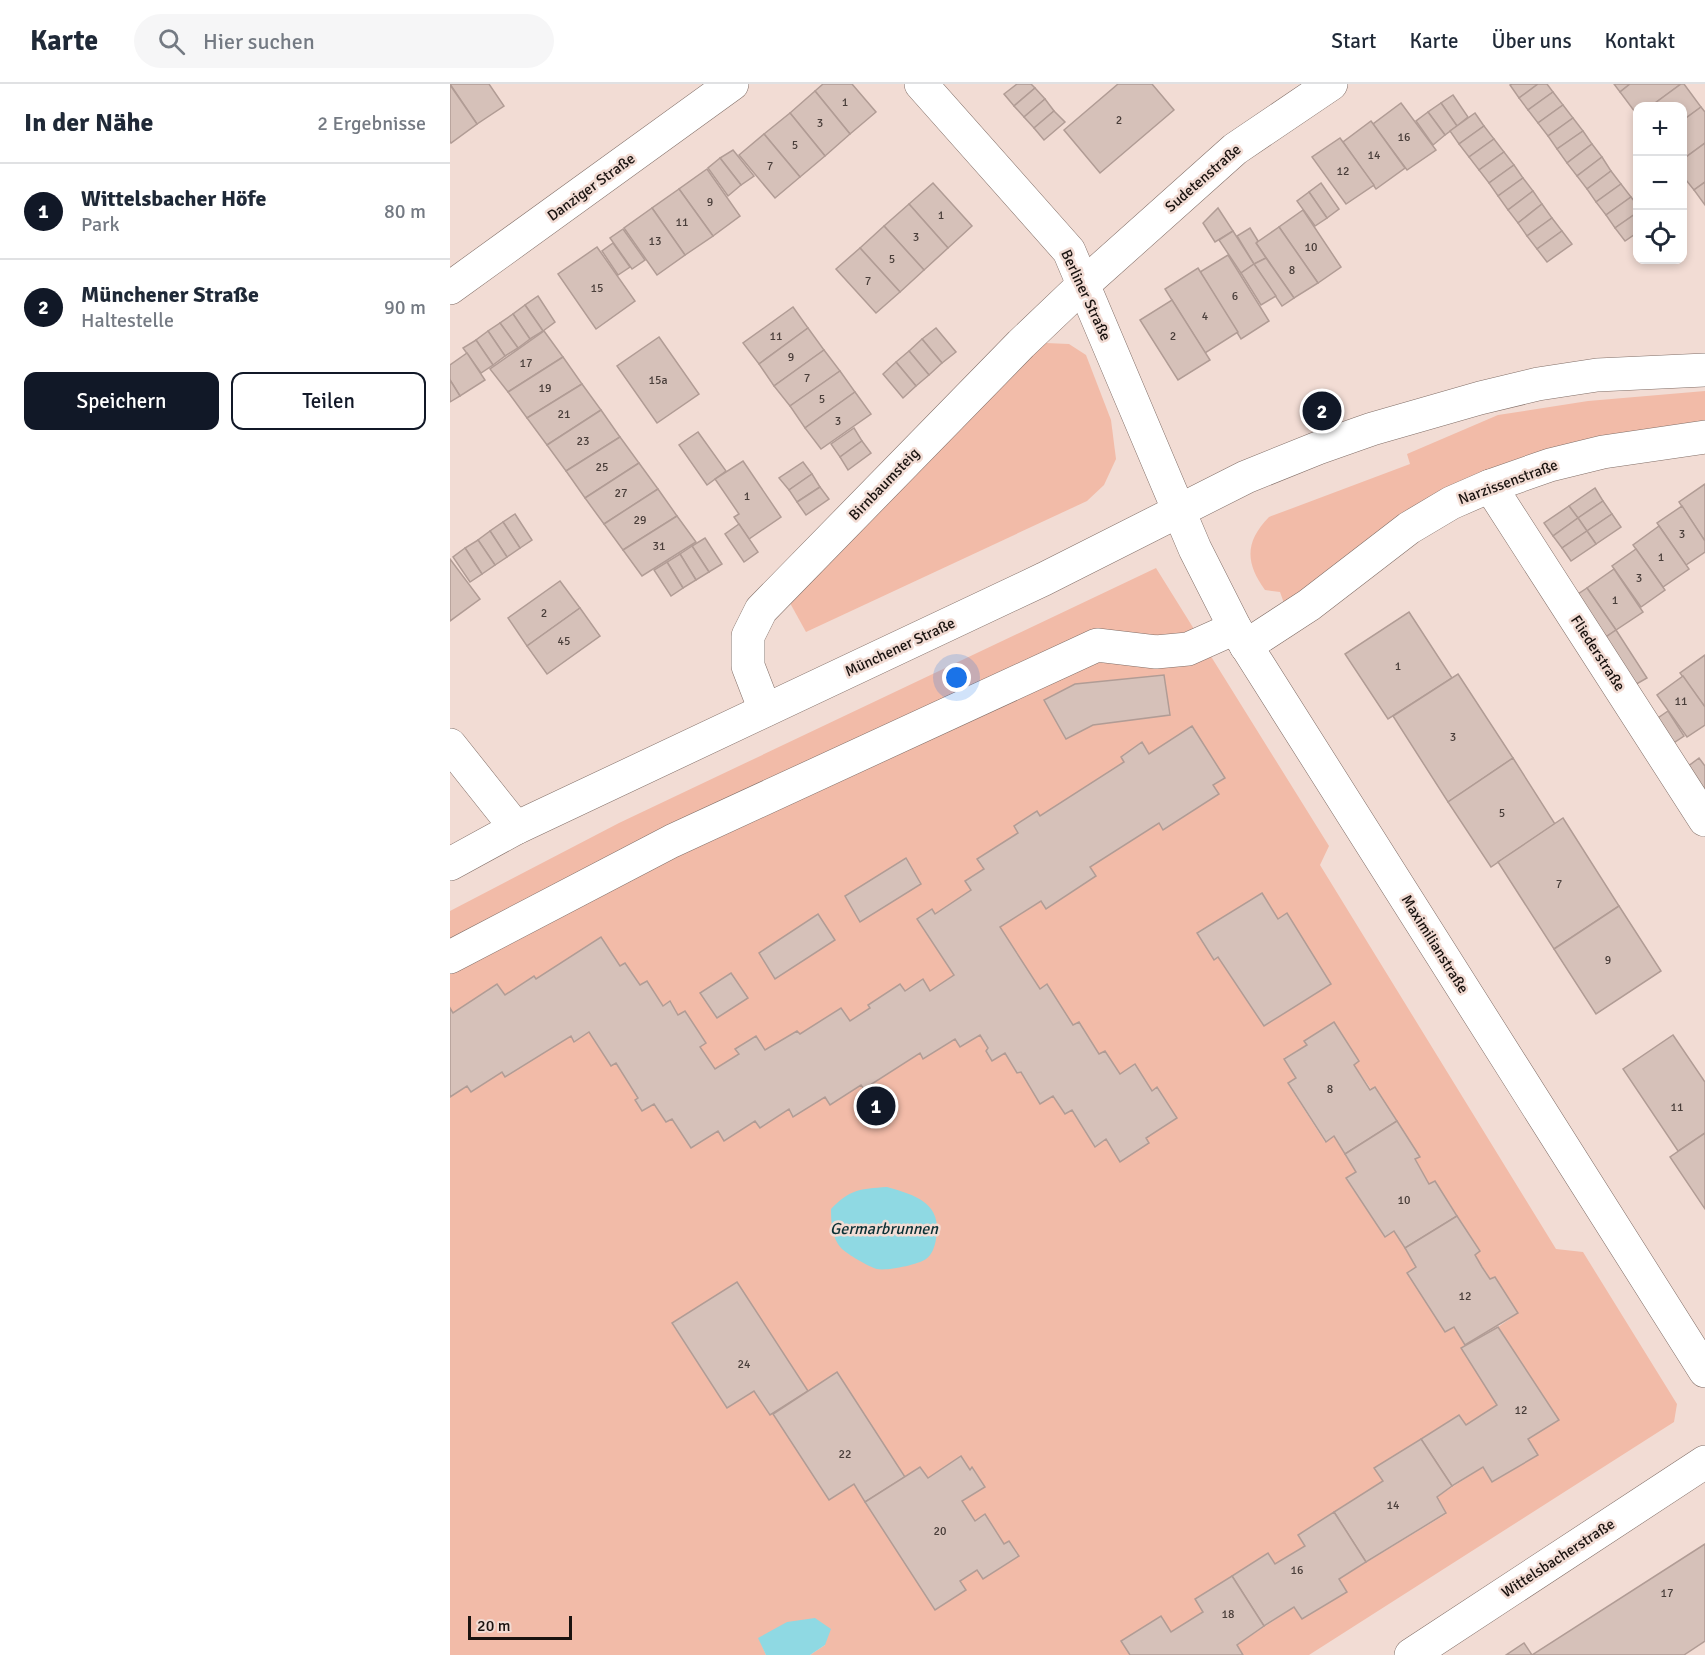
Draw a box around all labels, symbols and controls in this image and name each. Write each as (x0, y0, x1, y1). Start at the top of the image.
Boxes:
search box (134, 14, 554, 68)
text: Karte (30, 24, 98, 58)
icon: search (155, 25, 188, 58)
text: Hier suchen (203, 28, 315, 55)
text: Start (1331, 28, 1376, 54)
text: Karte (1409, 28, 1458, 54)
text: Über uns (1491, 28, 1572, 54)
text: Kontakt (1605, 28, 1675, 54)
house number: 1 (842, 95, 848, 110)
map controls (1633, 102, 1687, 264)
button: + (1633, 102, 1687, 156)
text: In der Nähe (24, 107, 154, 139)
text: 2 Ergebnisse (317, 111, 426, 136)
house number: 2 (1116, 113, 1122, 128)
house number: 3 (817, 116, 823, 131)
house number: 16 (1398, 130, 1410, 145)
house number: 5 (792, 138, 798, 153)
street label: Sudetenstraße (1161, 140, 1245, 216)
house number: 14 (1368, 148, 1381, 163)
street label: Danziger Straße (544, 149, 638, 225)
button: − (1633, 156, 1687, 210)
house number: 7 (767, 159, 773, 174)
house number: 12 (1337, 164, 1349, 179)
text: Wittelsbacher Höfe (81, 185, 266, 212)
house number: 9 (707, 195, 713, 210)
text: 1 (38, 199, 49, 224)
text: 80 m (384, 199, 426, 224)
house number: 1 (938, 208, 944, 223)
button: locate (1633, 210, 1687, 264)
text: Park (81, 212, 119, 237)
house number: 11 (676, 215, 688, 230)
house number: 3 (913, 230, 919, 245)
house number: 13 (649, 234, 661, 249)
house number: 10 (1305, 240, 1317, 255)
street label: Berliner Straße (1057, 247, 1115, 343)
house number: 5 (889, 252, 895, 267)
house number: 8 (1289, 263, 1295, 278)
house number: 7 (865, 274, 871, 289)
text: Münchener Straße (81, 281, 259, 308)
house number: 15 (591, 281, 603, 296)
house number: 6 (1232, 289, 1238, 304)
text: 2 (38, 295, 49, 320)
text: 90 m (384, 295, 426, 320)
text: Haltestelle (81, 308, 174, 333)
house number: 4 (1202, 309, 1209, 324)
house number: 11 (770, 329, 782, 344)
house number: 2 (1170, 329, 1176, 344)
house number: 9 (788, 350, 794, 365)
house number: 17 (520, 356, 532, 371)
house number: 7 (804, 371, 810, 386)
button: Speichern (24, 372, 219, 430)
button: Teilen (231, 372, 426, 430)
house number: 15a (648, 373, 668, 388)
house number: 19 (539, 381, 551, 396)
pin: 2 (1302, 388, 1342, 434)
house number: 5 (819, 392, 825, 407)
house number: 21 (558, 407, 570, 422)
house number: 3 (835, 414, 841, 429)
house number: 23 (577, 434, 589, 449)
street label: Birnbaumsteig (845, 444, 923, 524)
street label: Narzissenstraße (1456, 456, 1560, 508)
house number: 25 (596, 460, 608, 475)
house number: 27 (615, 486, 627, 501)
house number: 1 (744, 489, 750, 504)
house number: 29 (634, 513, 646, 528)
house number: 3 (1679, 527, 1685, 542)
house number: 31 (653, 539, 665, 554)
house number: 1 (1658, 550, 1664, 565)
house number: 3 (1636, 571, 1642, 586)
house number: 1 (1612, 593, 1618, 608)
house number: 2 (541, 606, 547, 621)
street label: Fliederstraße (1567, 612, 1629, 694)
street label: Münchener Straße (842, 614, 958, 680)
house number: 45 (558, 634, 570, 649)
house number: 1 (1395, 659, 1401, 674)
your location (942, 663, 971, 692)
house number: 11 (1675, 694, 1687, 709)
house number: 3 (1450, 730, 1456, 745)
house number: 5 (1499, 806, 1505, 821)
house number: 7 (1556, 877, 1562, 892)
street label: Maximilianstraße (1398, 891, 1472, 997)
house number: 9 (1605, 953, 1611, 968)
house number: 8 (1327, 1082, 1333, 1097)
pin: 1 (856, 1084, 896, 1128)
house number: 11 (1671, 1100, 1683, 1115)
house number: 10 (1398, 1193, 1410, 1208)
water label: Germarbrunnen (830, 1219, 939, 1239)
house number: 12 (1459, 1289, 1471, 1304)
house number: 24 (738, 1357, 751, 1372)
house number: 12 (1515, 1403, 1527, 1418)
house number: 22 (839, 1447, 851, 1462)
house number: 14 (1387, 1498, 1400, 1513)
street label: Wittelsbacherstraße (1498, 1515, 1618, 1601)
house number: 20 (934, 1524, 946, 1539)
house number: 16 (1291, 1563, 1303, 1578)
house number: 17 (1661, 1586, 1673, 1601)
house number: 18 (1222, 1607, 1234, 1622)
scale bar (468, 1613, 572, 1640)
text: 20 m (477, 1616, 511, 1636)

